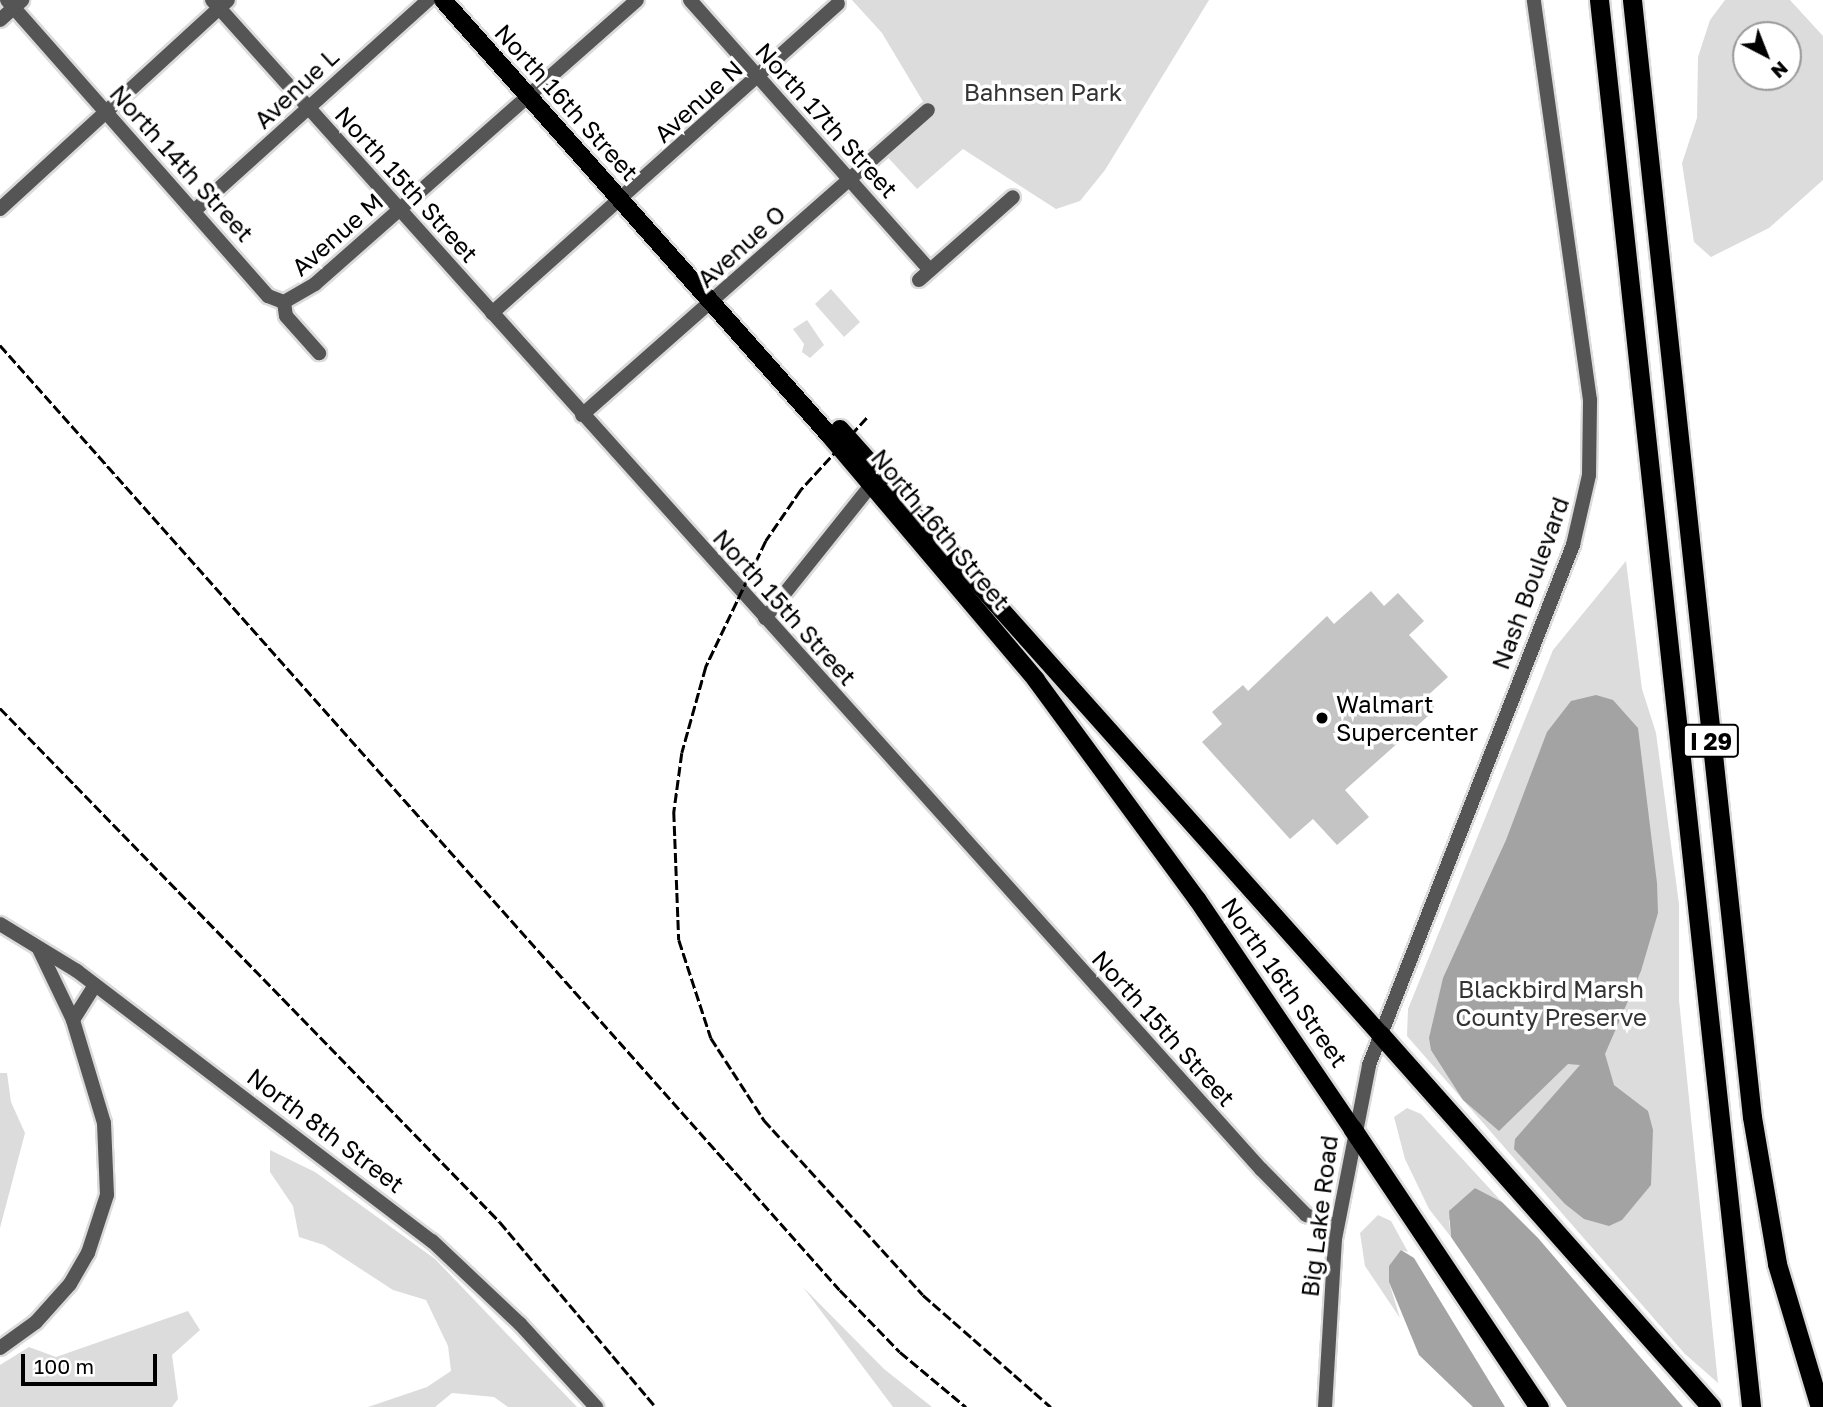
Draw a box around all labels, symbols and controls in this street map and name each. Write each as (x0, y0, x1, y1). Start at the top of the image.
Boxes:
street label: North 16th Street (489, 18, 645, 186)
north arrow (1732, 21, 1802, 91)
street label: North 17th Street (750, 37, 904, 203)
street label: Avenue L (248, 42, 344, 134)
street label: Avenue N (648, 54, 748, 148)
text: N (1767, 57, 1793, 84)
park label: Bahnsen Park (964, 78, 1122, 106)
street label: North 14th Street (104, 79, 260, 247)
street label: North 15th Street (329, 100, 485, 268)
street label: Avenue M (286, 187, 388, 281)
street label: Avenue O (691, 199, 791, 293)
street label: North 16th Street (866, 443, 1016, 615)
street label: Nash Boulevard (1485, 493, 1575, 673)
street label: North 15th Street (707, 523, 863, 691)
place label: Walmart Supercenter (1336, 690, 1478, 746)
marker: Walmart Supercenter (1314, 710, 1330, 726)
road number: I 29 (1681, 722, 1741, 761)
street label: North 16th Street (1216, 892, 1354, 1072)
street label: North 15th Street (1086, 944, 1242, 1112)
park label: Blackbird Marsh County Preserve (1455, 975, 1647, 1031)
street label: North 8th Street (242, 1062, 410, 1198)
street label: Big Lake Road (1295, 1134, 1343, 1298)
scale bar (24, 1340, 161, 1384)
text: 100 m (34, 1353, 94, 1379)

